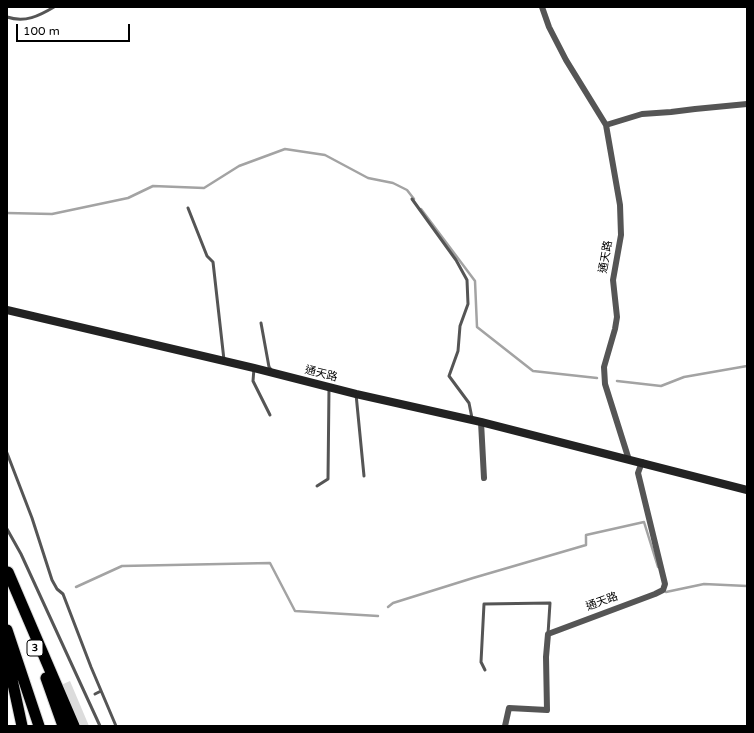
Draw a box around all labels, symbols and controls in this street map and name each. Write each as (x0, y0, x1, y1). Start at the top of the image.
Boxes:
scale bar (18, 16, 132, 42)
text: 100 m (23, 24, 60, 38)
street label: 通天路 (597, 240, 615, 274)
street label: 通天路 (303, 364, 339, 384)
street label: 通天路 (584, 590, 620, 614)
road number: 3 (27, 640, 43, 656)

